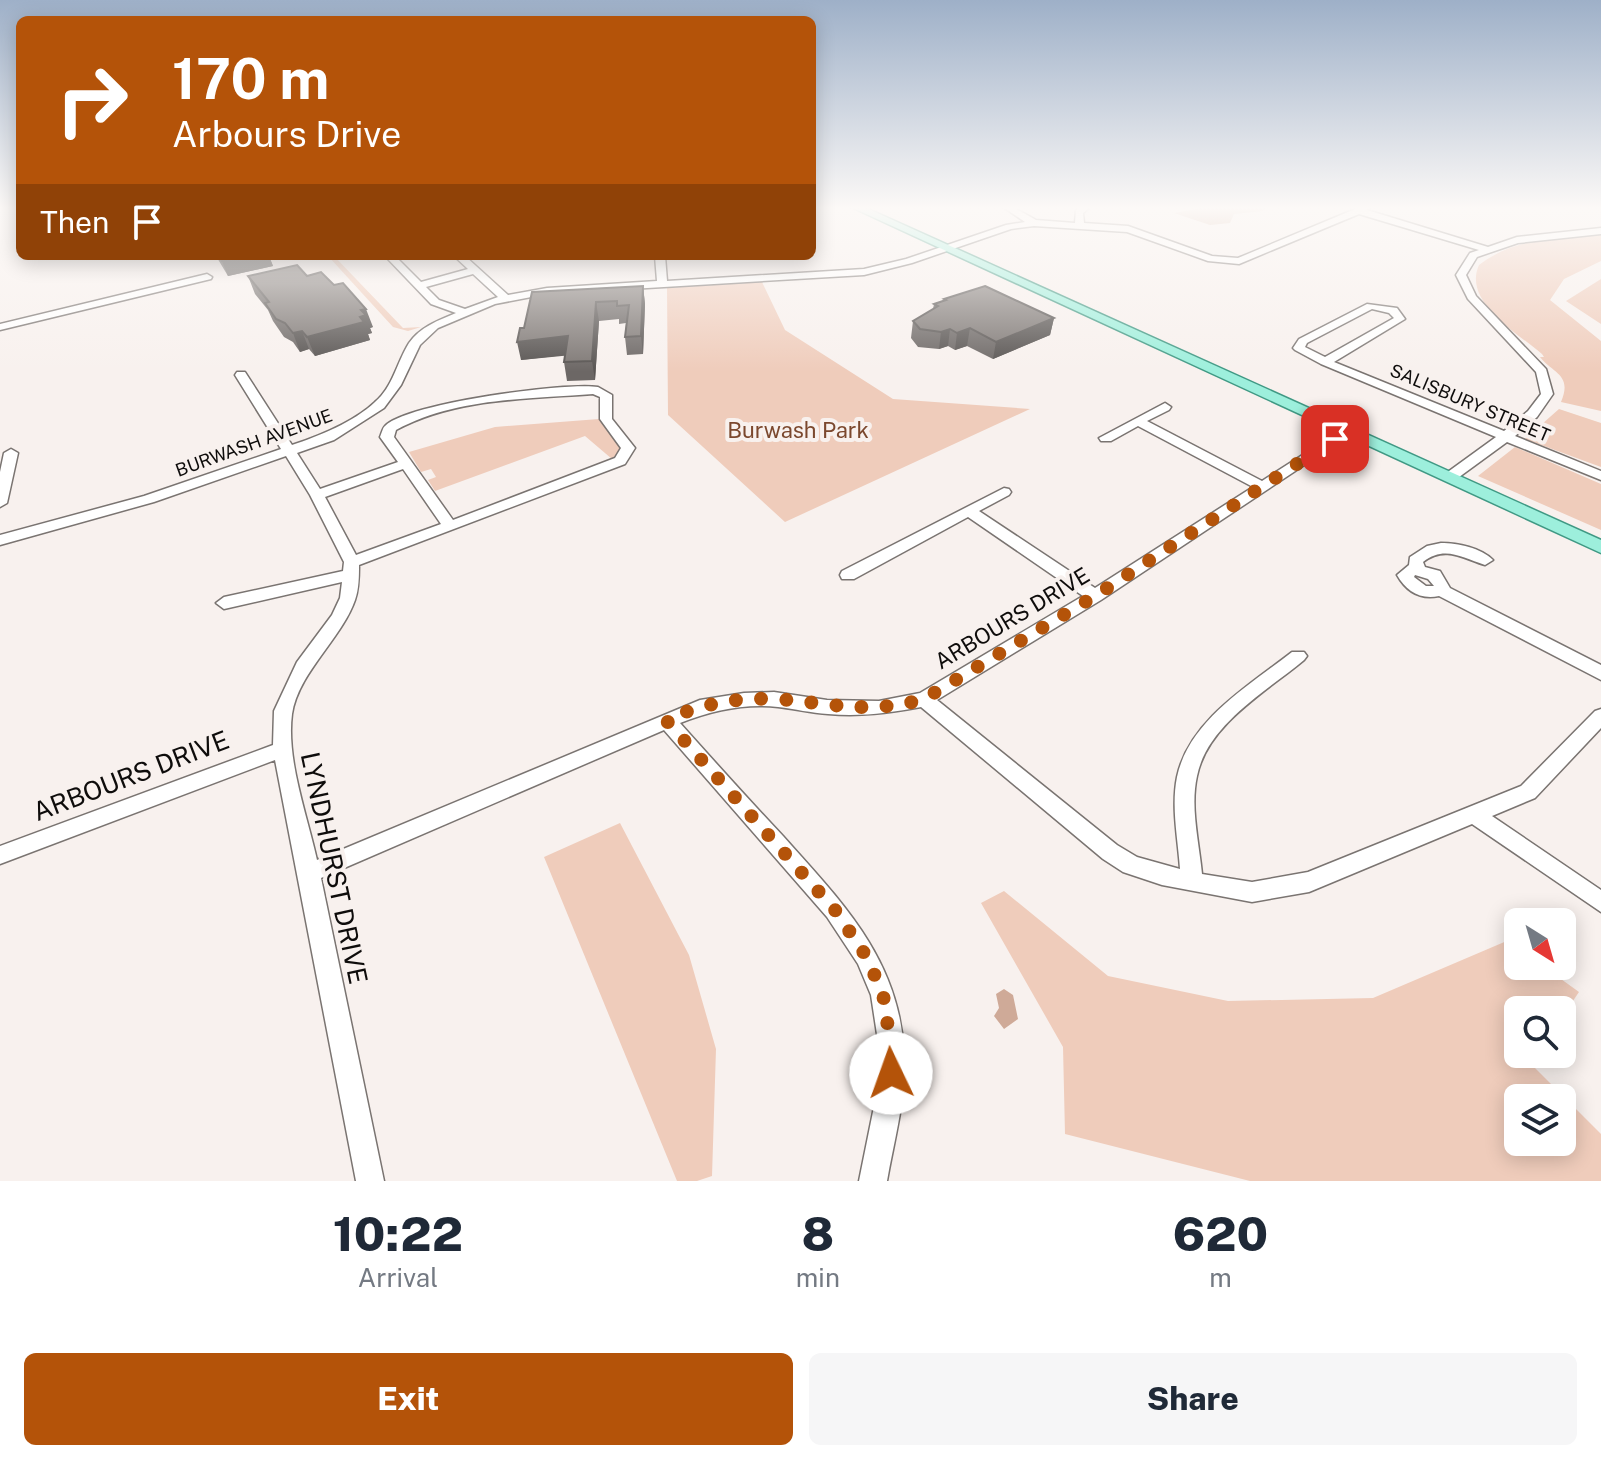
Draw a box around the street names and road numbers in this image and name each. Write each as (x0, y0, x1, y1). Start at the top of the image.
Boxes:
street label: SALISBURY STREET (1387, 359, 1554, 446)
street label: BURWASH AVENUE (172, 404, 335, 481)
street label: ARBOURS DRIVE (930, 562, 1094, 674)
street label: ARBOURS DRIVE (28, 724, 233, 827)
street label: LYNDHURST DRIVE (295, 749, 374, 987)

